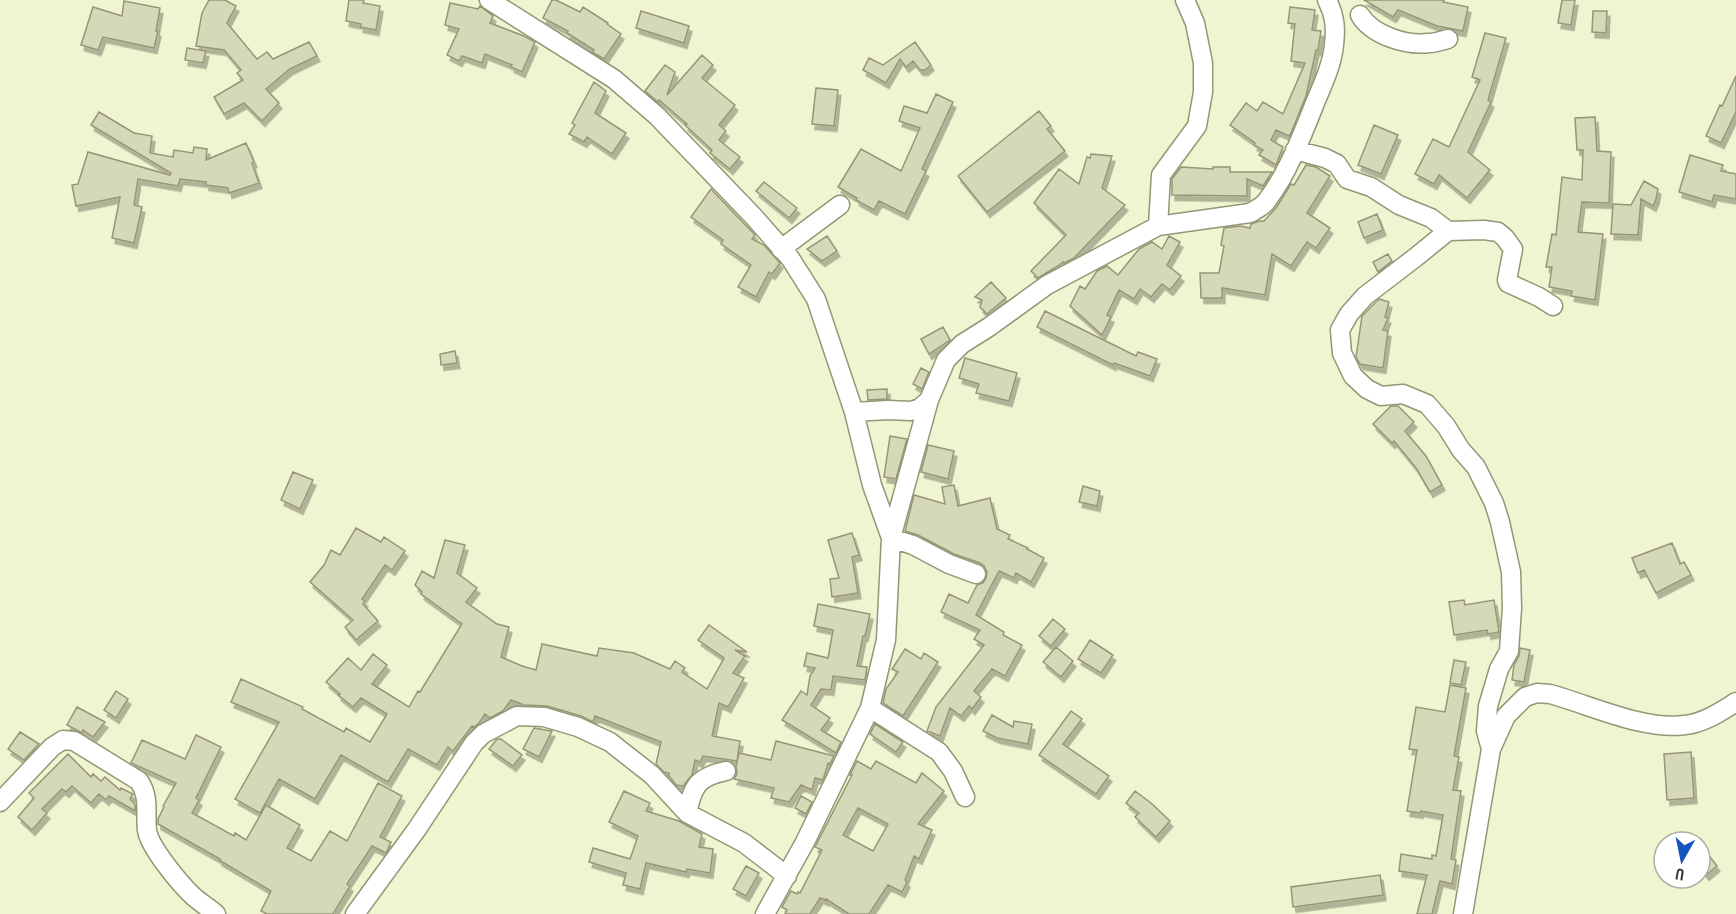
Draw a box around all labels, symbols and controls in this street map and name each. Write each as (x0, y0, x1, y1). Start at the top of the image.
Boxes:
north arrow (1652, 830, 1712, 890)
text: U (1674, 864, 1685, 885)

